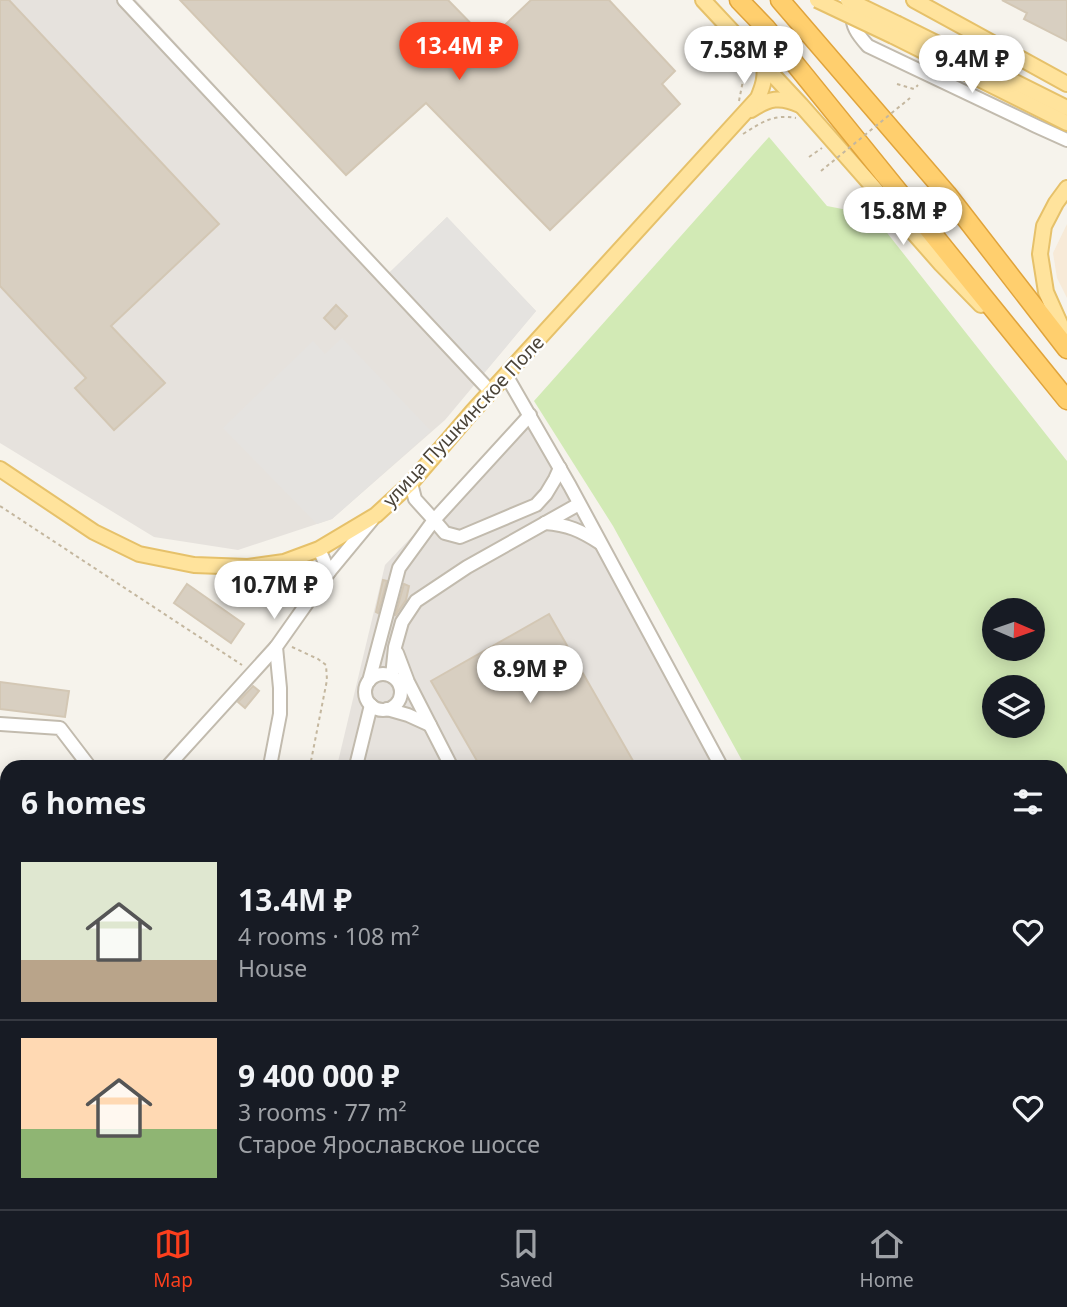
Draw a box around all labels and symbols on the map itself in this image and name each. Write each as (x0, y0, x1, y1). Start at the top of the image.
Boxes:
pin: 13.4M ₽ (394, 22, 524, 82)
pin: 7.58M ₽ (679, 27, 809, 86)
pin: 9.4M ₽ (915, 36, 1029, 95)
pin: 15.8M ₽ (838, 188, 968, 247)
street label: улица Пушкинское Поле (377, 330, 549, 512)
pin: 10.7M ₽ (209, 562, 339, 621)
north arrow (982, 598, 1045, 662)
pin: 8.9M ₽ (473, 646, 587, 705)

